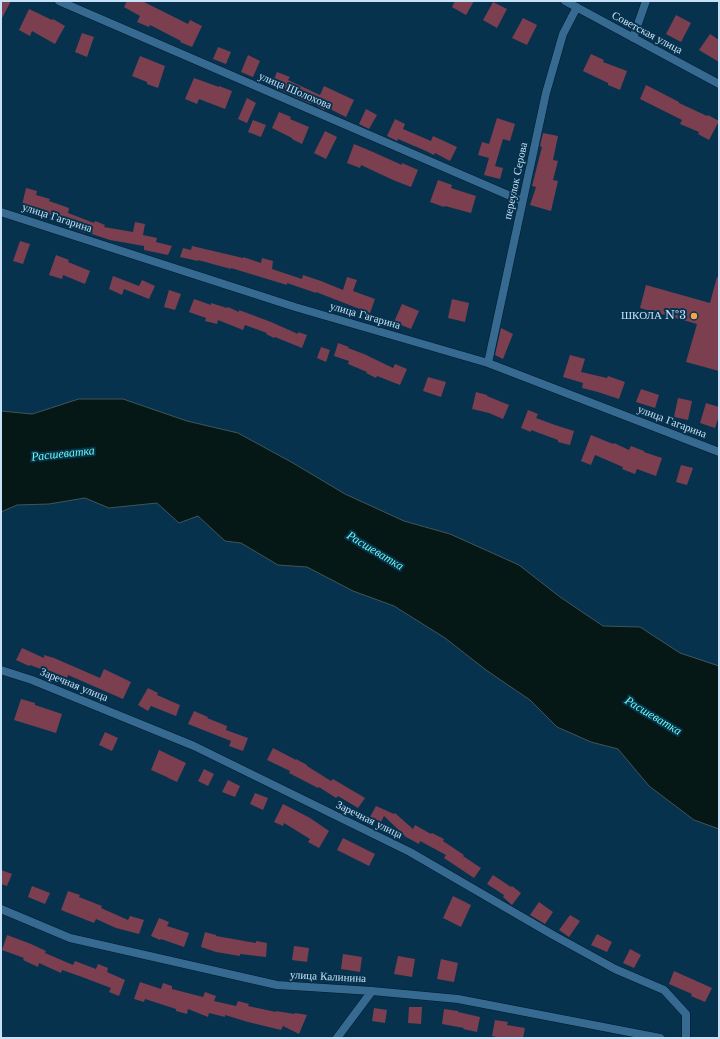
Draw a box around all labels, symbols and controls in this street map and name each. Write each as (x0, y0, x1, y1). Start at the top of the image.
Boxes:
street label: Советская улица (609, 9, 685, 57)
street label: улица Шолохова (257, 70, 333, 112)
street label: переулок Серова (501, 141, 531, 221)
street label: улица Гагарина (20, 200, 94, 236)
street label: улица Гагарина (328, 300, 402, 332)
place label: ШКОЛА №3 (621, 309, 686, 323)
marker: ШКОЛА №3 (689, 311, 699, 321)
street label: улица Гагарина (636, 403, 708, 441)
water label: Расшеватка (31, 444, 95, 464)
water label: Расшеватка (344, 528, 406, 574)
street label: Заречная улица (38, 665, 110, 705)
water label: Расшеватка (622, 693, 684, 739)
street label: Заречная улица (334, 798, 404, 842)
street label: улица Калинина (290, 968, 366, 986)

